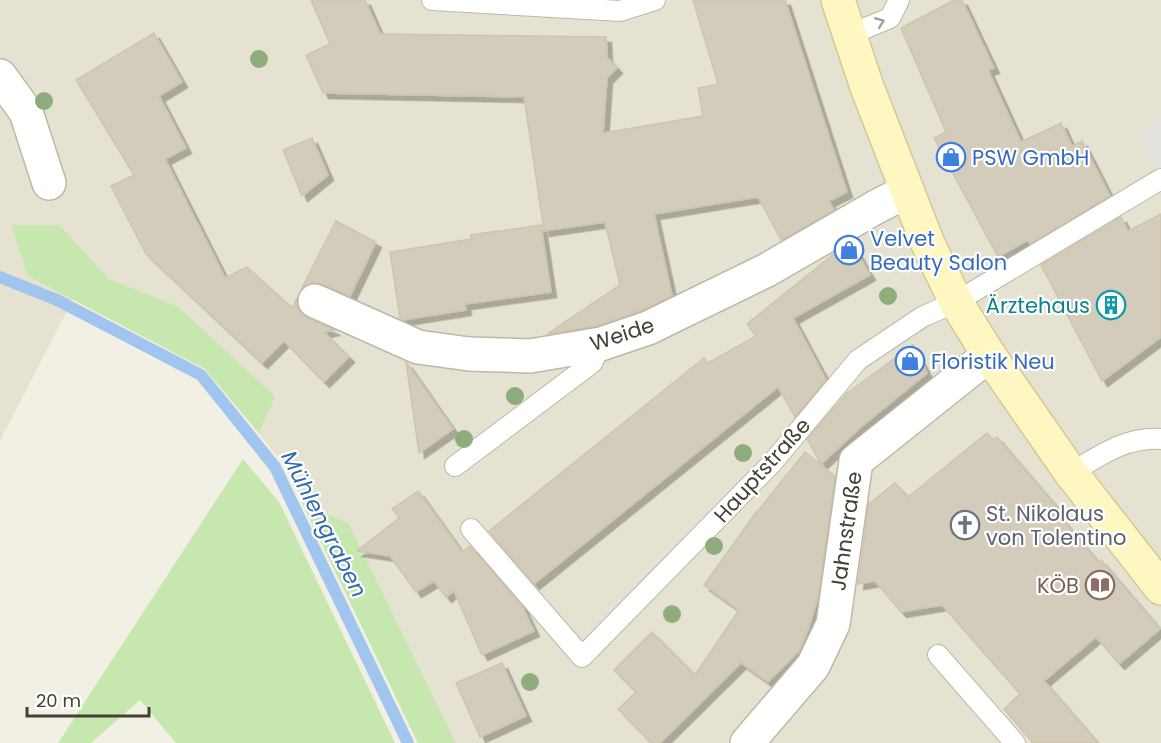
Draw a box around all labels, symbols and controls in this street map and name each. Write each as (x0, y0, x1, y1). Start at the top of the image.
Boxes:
one-way arrow (874, 17, 885, 29)
shop icon: PSW GmbH (935, 141, 967, 173)
place label: PSW GmbH (972, 143, 1089, 172)
place label: Velvet Beauty Salon (870, 224, 1007, 277)
shop icon: Velvet Beauty Salon (833, 234, 865, 266)
building icon: Ärztehaus (1095, 289, 1127, 321)
place label: Ärztehaus (986, 291, 1090, 320)
street label: Weide (586, 310, 658, 358)
shop icon: Floristik Neu (894, 345, 926, 377)
place label: Floristik Neu (931, 347, 1055, 376)
street label: Hauptstraße (707, 411, 817, 529)
water label: Mühlengraben (274, 445, 374, 603)
street label: Jahnstraße (823, 469, 869, 593)
place label: St. Nikolaus von Tolentino (986, 499, 1126, 552)
church icon: St. Nikolaus von Tolentino (949, 509, 981, 541)
library icon: KÖB (1084, 569, 1116, 601)
place label: KÖB (1037, 571, 1079, 600)
scale bar (27, 680, 148, 718)
text: 20 m (36, 688, 81, 713)

